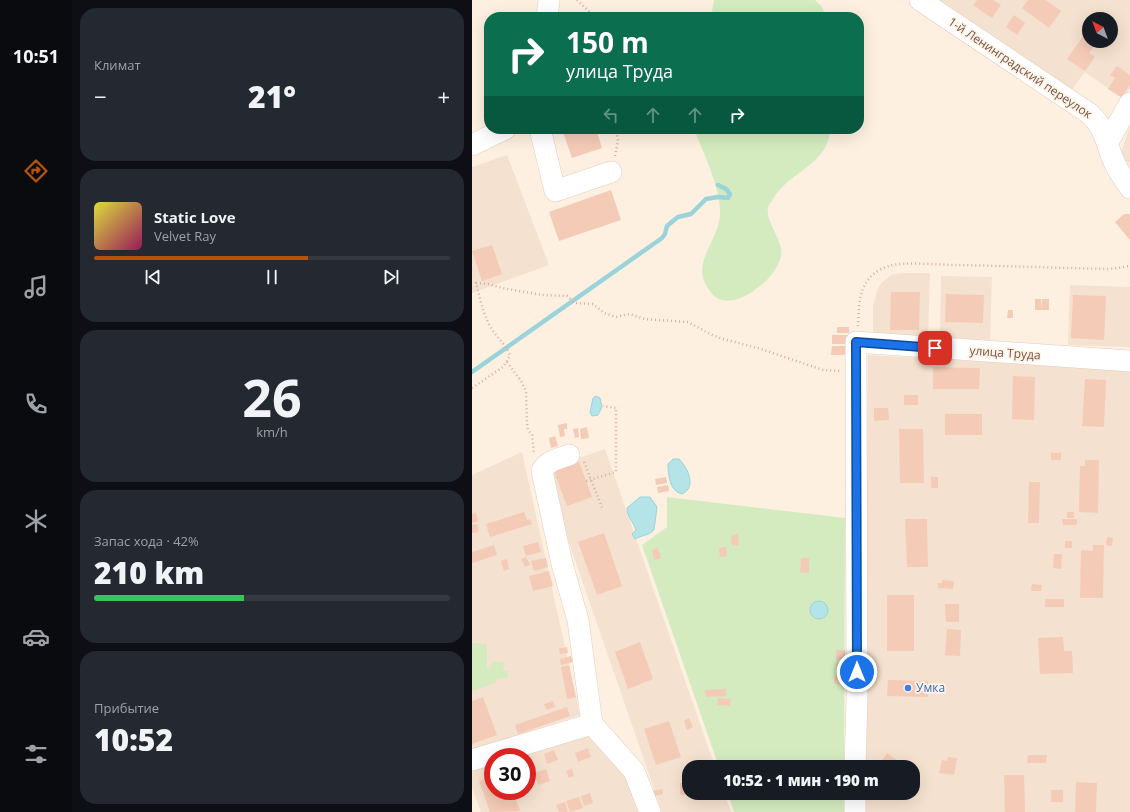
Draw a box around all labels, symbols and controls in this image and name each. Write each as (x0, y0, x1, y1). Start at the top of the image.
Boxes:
north arrow (1082, 12, 1118, 48)
map controls (1082, 12, 1118, 48)
street label: 1-й Ленинградский переулок (945, 13, 1096, 123)
text: 150 m (566, 23, 649, 61)
icon: right (500, 28, 552, 80)
text: 10:51 (13, 44, 59, 68)
text: Климат (94, 56, 141, 74)
text: улица Труда (566, 59, 673, 83)
text: 21° (248, 76, 296, 117)
text: − (94, 81, 107, 111)
text: + (437, 81, 450, 111)
icon: left (600, 104, 622, 126)
icon: ahead (642, 104, 664, 126)
icon: ahead (684, 104, 706, 126)
icon: right (726, 104, 748, 126)
icon: directions (22, 157, 50, 185)
text: Static Love (154, 207, 236, 227)
text: Velvet Ray (154, 227, 216, 245)
icon: previous (142, 266, 164, 288)
icon: pause (261, 266, 283, 288)
icon: next (380, 266, 402, 288)
icon: music (22, 273, 50, 301)
pin (918, 331, 952, 365)
icon: arrive (924, 337, 946, 359)
street label: улица Труда (969, 342, 1041, 363)
text: 26 (242, 361, 302, 432)
icon: phone (22, 390, 50, 418)
text: km/h (256, 423, 288, 441)
icon: climate (22, 507, 50, 535)
text: Запас хода · 42% (94, 532, 199, 550)
text: 210 km (94, 552, 204, 593)
icon: car (22, 623, 50, 651)
position arrow (836, 651, 878, 693)
place label: Умка (916, 679, 945, 696)
marker: Умка (903, 683, 913, 693)
text: Прибытие (94, 699, 159, 717)
text: 10:52 (94, 719, 173, 760)
icon: filters (22, 740, 50, 768)
speed limit sign: 30 (484, 748, 536, 800)
text: 10:52 · 1 мин · 190 m (723, 770, 879, 790)

